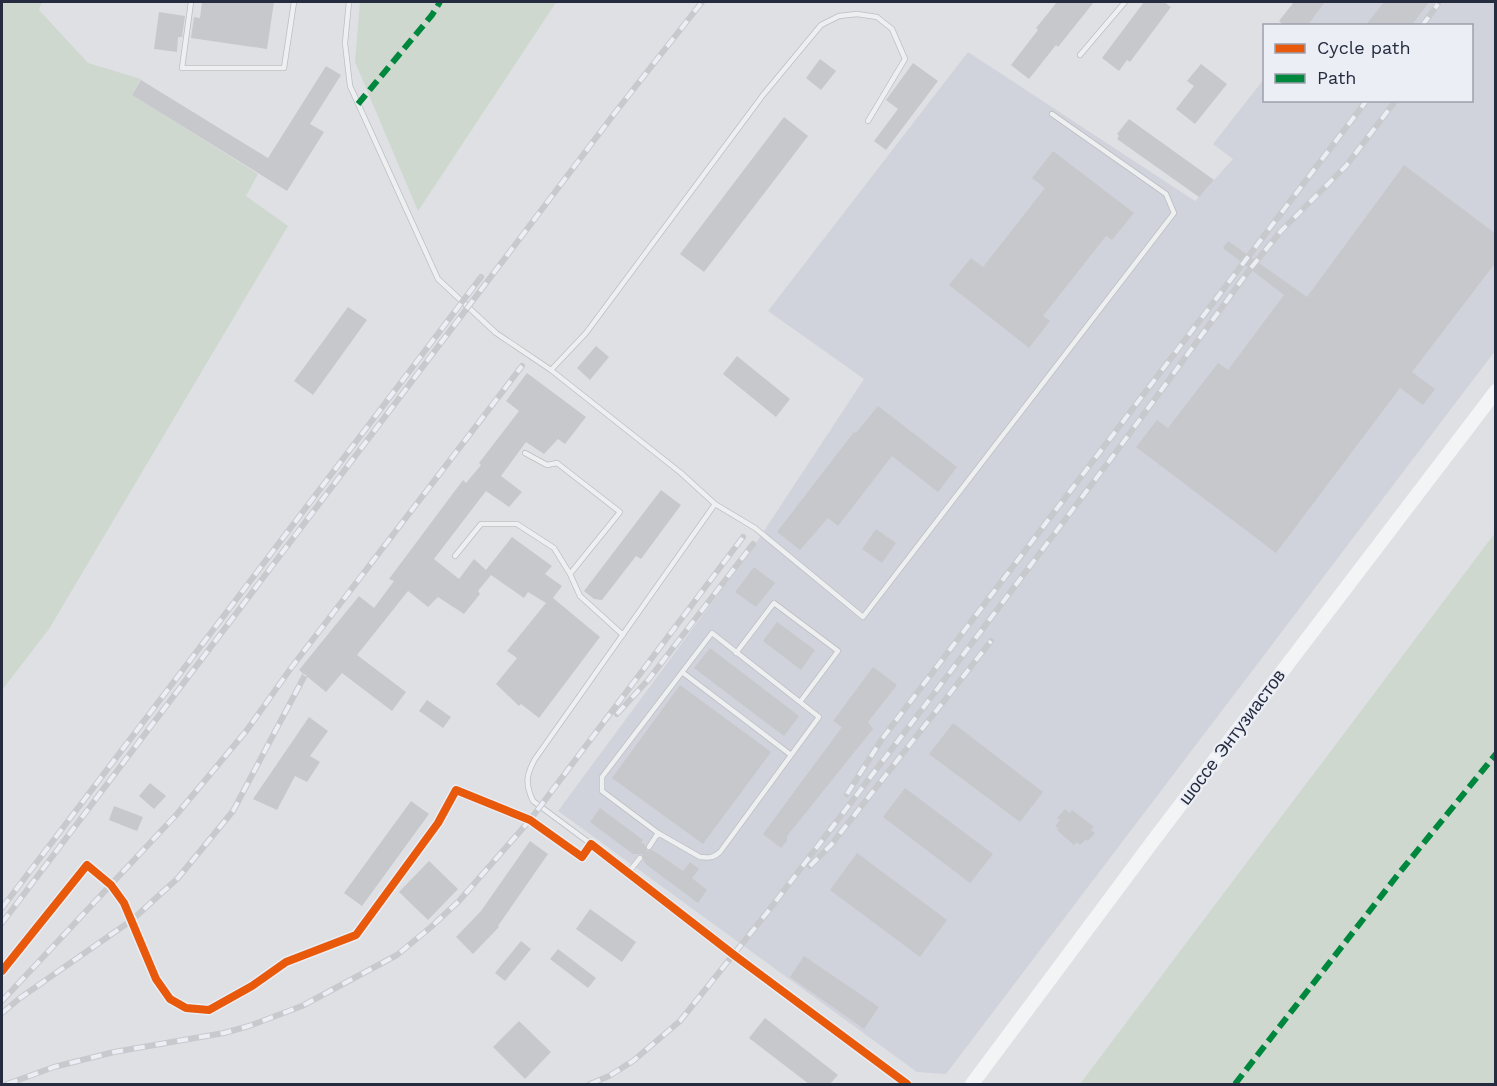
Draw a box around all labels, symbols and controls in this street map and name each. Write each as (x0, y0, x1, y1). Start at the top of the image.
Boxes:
legend (1263, 24, 1473, 102)
text: Cycle path (1317, 37, 1411, 58)
text: Path (1317, 67, 1357, 88)
street label: шоссе Энтузиастов (1174, 665, 1289, 808)

